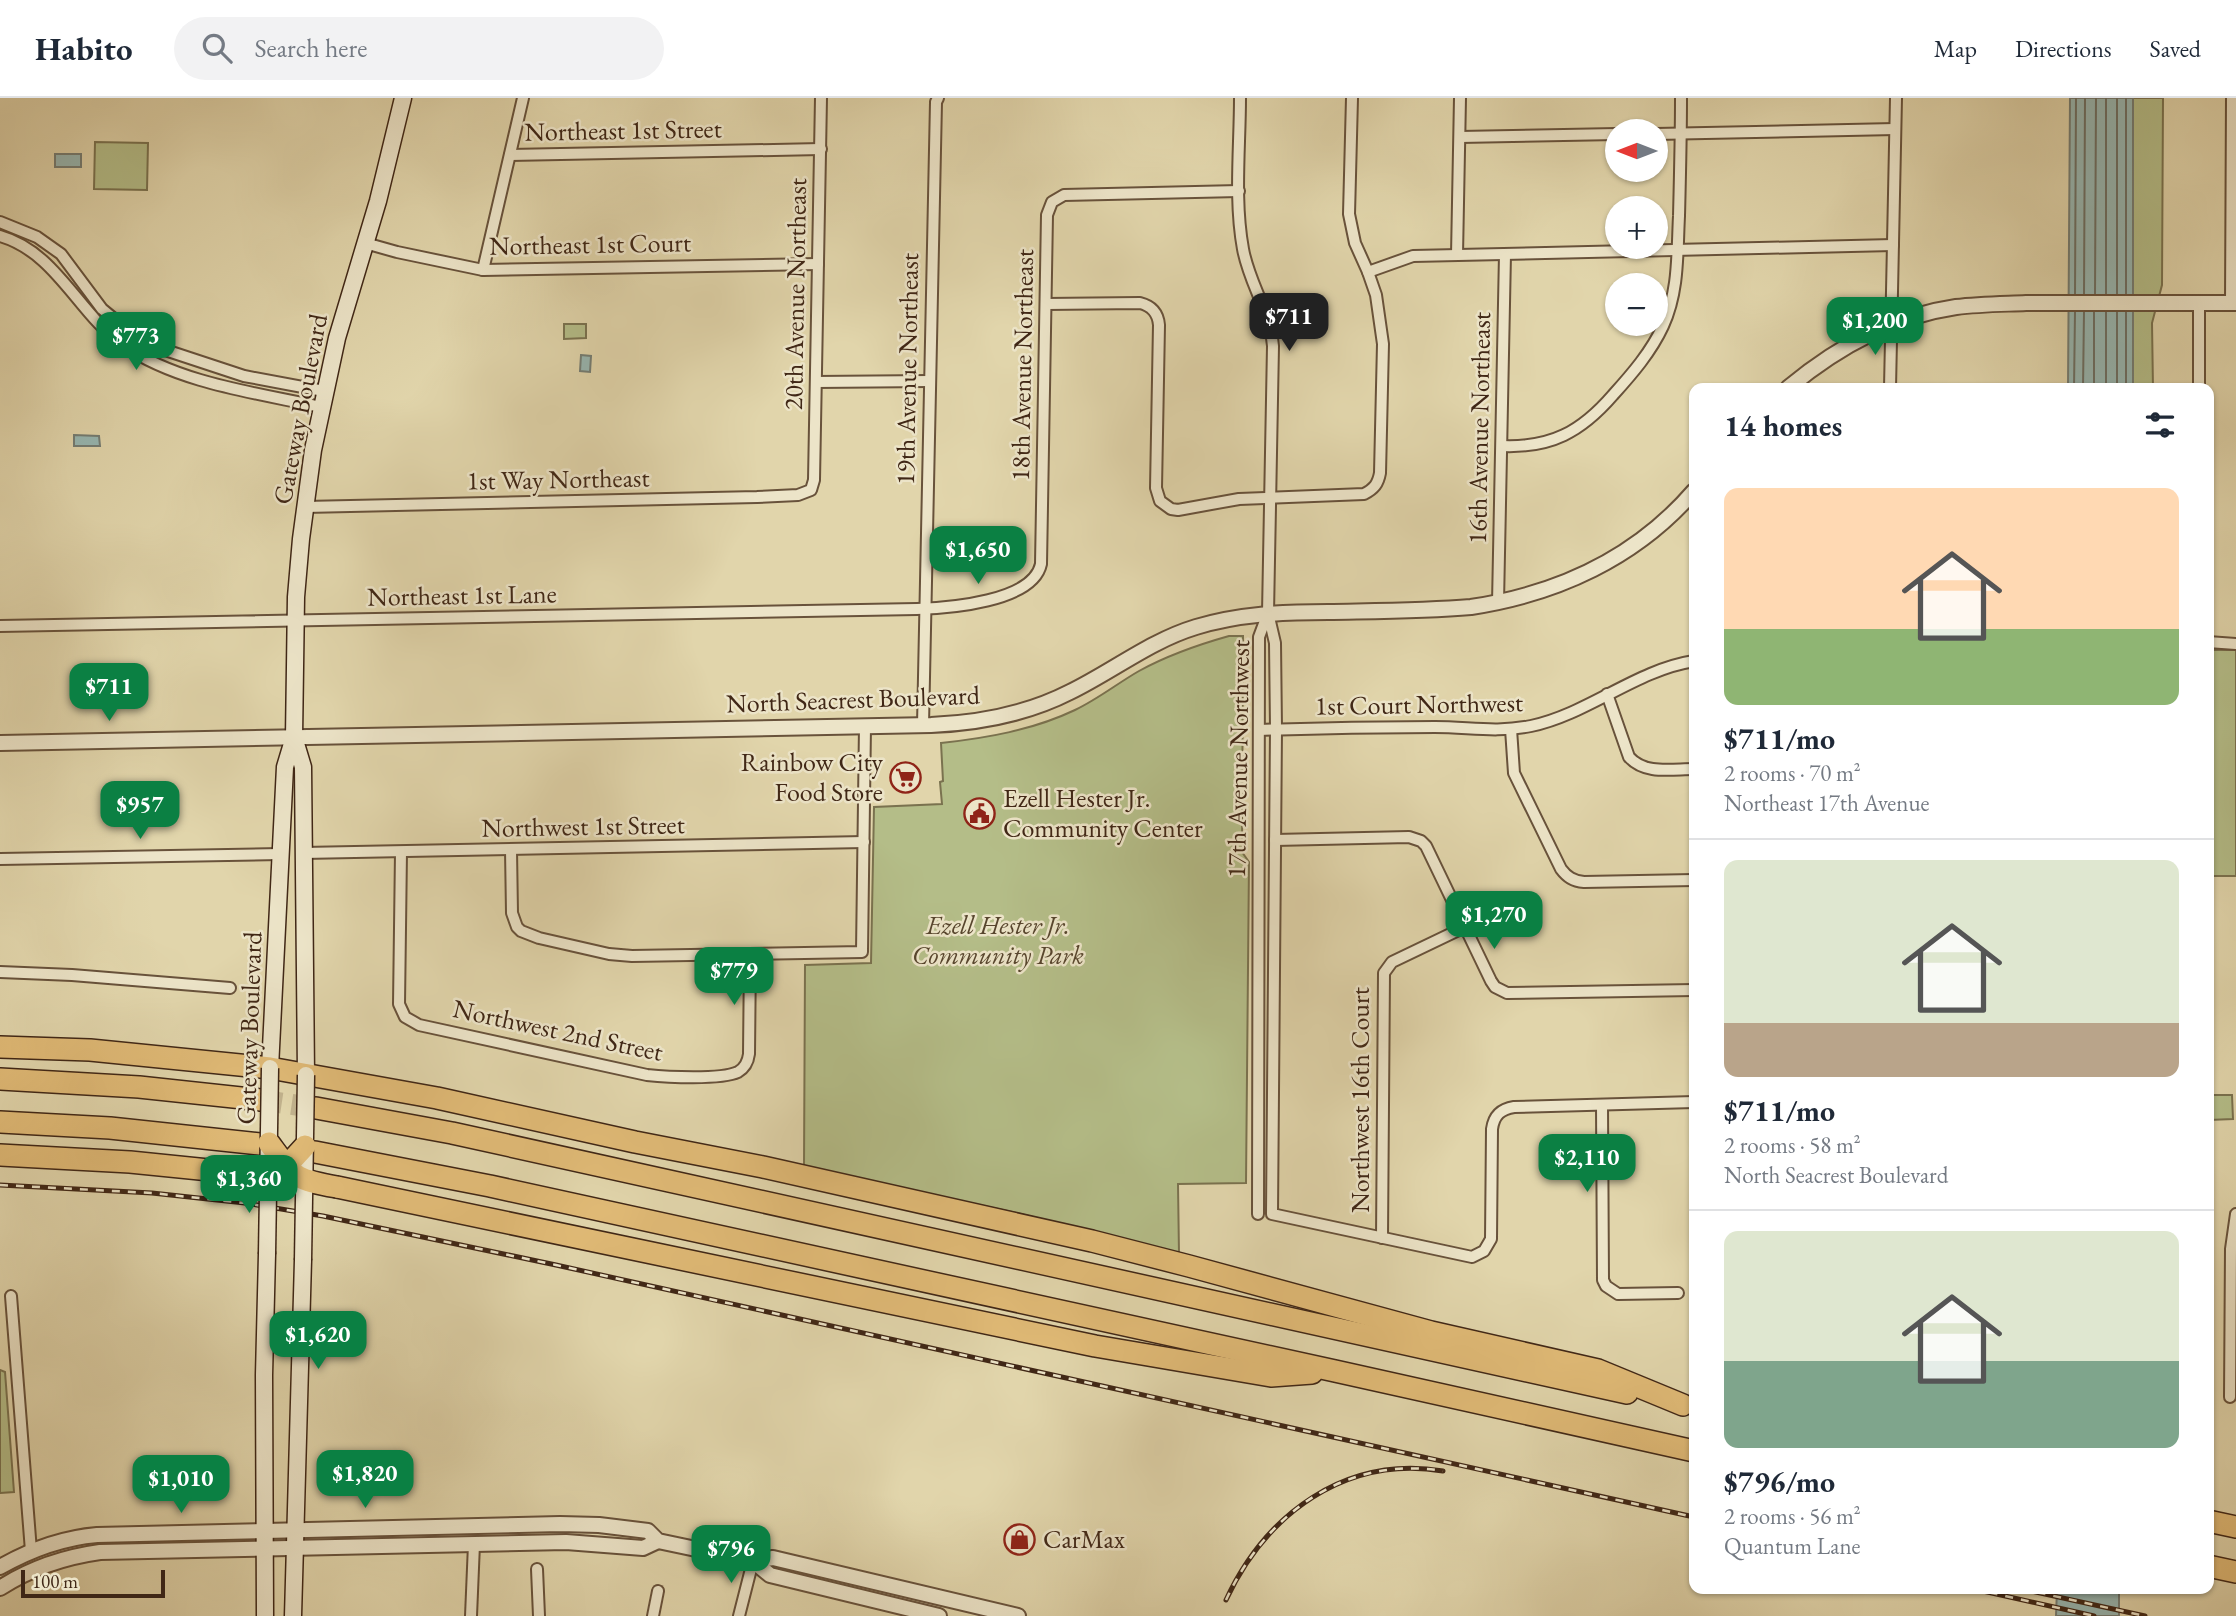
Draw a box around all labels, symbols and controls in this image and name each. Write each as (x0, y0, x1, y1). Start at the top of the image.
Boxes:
search box (174, 17, 664, 80)
text: Habito (35, 27, 132, 70)
icon: search (198, 29, 236, 67)
text: Search here (254, 31, 367, 65)
text: Map (1934, 33, 1977, 64)
text: Directions (2015, 33, 2112, 64)
text: Saved (2150, 33, 2201, 64)
street label: Northeast 1st Street (524, 111, 722, 149)
north arrow (1605, 119, 1668, 182)
map controls (1605, 119, 1668, 336)
street label: 20th Avenue Northeast (776, 178, 814, 410)
button: + (1605, 196, 1668, 259)
street label: Northeast 1st Court (489, 225, 691, 263)
street label: 18th Avenue Northeast (1003, 249, 1041, 481)
street label: 19th Avenue Northeast (888, 253, 926, 485)
button: − (1605, 273, 1668, 336)
pin: $711 (1248, 294, 1330, 353)
pin: $1,200 (1818, 298, 1932, 357)
text: $711 (1265, 301, 1313, 331)
text: $1,200 (1843, 305, 1907, 335)
street label: Gateway Boulevard (265, 310, 335, 507)
street label: 16th Avenue Northeast (1460, 312, 1498, 544)
pin: $773 (95, 313, 177, 372)
text: $773 (112, 320, 160, 350)
text: 14 homes (1724, 406, 1842, 445)
icon: filters (2141, 406, 2179, 444)
street label: 1st Way Northeast (466, 460, 650, 498)
pin: $1,650 (921, 526, 1035, 586)
icon: home (1889, 533, 2015, 659)
text: $1,650 (946, 534, 1010, 564)
street label: Northeast 1st Lane (367, 576, 557, 614)
street label: 17th Avenue Northwest (1219, 639, 1257, 879)
pin: $711 (68, 664, 150, 723)
text: $711 (85, 671, 133, 701)
street label: North Seacrest Boulevard (726, 678, 981, 720)
street label: 1st Court Northwest (1315, 685, 1523, 723)
text: $711/mo (1724, 719, 1835, 758)
place label: Rainbow City Food Store (741, 745, 884, 809)
text: 2 rooms · 70 m² (1724, 758, 1861, 788)
supermarket icon: Rainbow City Food Store (889, 760, 923, 794)
place label: Ezell Hester Jr. Community Center (1003, 781, 1203, 845)
pin: $957 (99, 782, 181, 841)
text: Northeast 17th Avenue (1724, 788, 1930, 818)
text: $957 (116, 789, 164, 819)
public building icon: Ezell Hester Jr. Community Center (963, 796, 997, 830)
street label: Northwest 1st Street (481, 807, 685, 845)
pin: $1,270 (1437, 892, 1551, 951)
text: $1,270 (1462, 899, 1526, 929)
icon: home (1889, 905, 2015, 1031)
park label: Ezell Hester Jr. Community Park (912, 908, 1084, 972)
street label: Gateway Boulevard (229, 930, 269, 1125)
pin: $779 (693, 948, 775, 1007)
text: $779 (710, 955, 758, 985)
street label: Northwest 16th Court (1343, 987, 1377, 1213)
street label: Northwest 2nd Street (450, 991, 666, 1069)
text: $711/mo (1724, 1091, 1835, 1130)
text: 2 rooms · 58 m² (1724, 1130, 1861, 1160)
pin: $2,110 (1530, 1134, 1644, 1194)
text: $2,110 (1555, 1142, 1619, 1172)
pin: $1,360 (192, 1156, 306, 1215)
text: North Seacrest Boulevard (1724, 1160, 1948, 1190)
text: $1,360 (217, 1163, 281, 1193)
icon: home (1889, 1276, 2015, 1402)
pin: $1,620 (261, 1312, 375, 1371)
text: $1,620 (286, 1319, 350, 1349)
pin: $1,820 (308, 1450, 422, 1510)
pin: $1,010 (124, 1456, 238, 1515)
text: $1,820 (333, 1458, 397, 1488)
text: $796/mo (1724, 1462, 1835, 1501)
text: $1,010 (149, 1463, 213, 1493)
text: 2 rooms · 56 m² (1724, 1501, 1861, 1531)
shop icon: CarMax (1003, 1522, 1037, 1556)
place label: CarMax (1043, 1522, 1126, 1556)
pin: $796 (690, 1526, 772, 1585)
text: Quantum Lane (1724, 1531, 1861, 1561)
text: $796 (707, 1533, 755, 1563)
scale bar (21, 1567, 164, 1599)
text: 100 m (32, 1569, 78, 1594)

